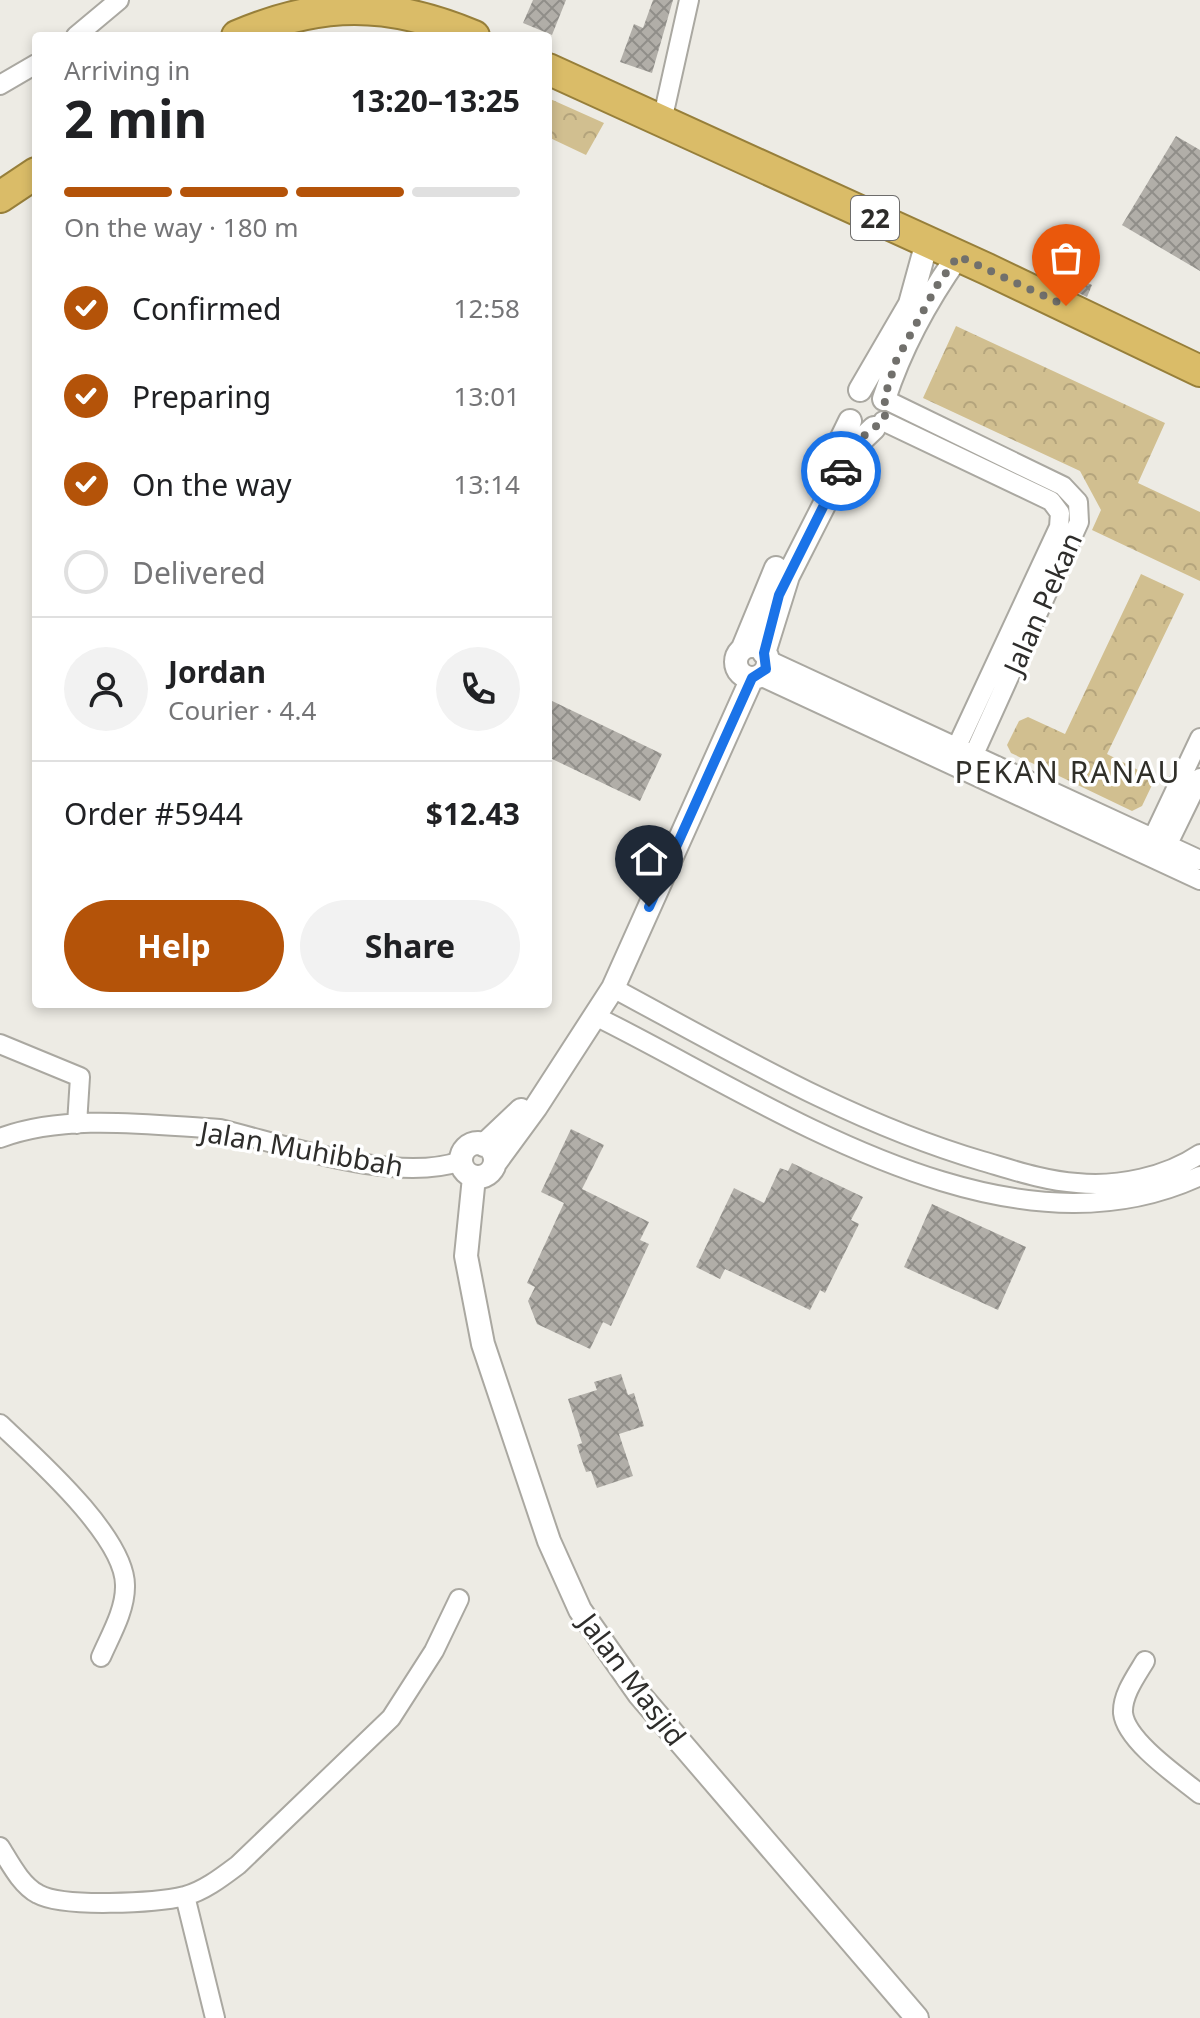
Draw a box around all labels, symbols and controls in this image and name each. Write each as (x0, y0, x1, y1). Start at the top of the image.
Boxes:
text: Arriving in (64, 52, 190, 88)
text: 13:20–13:25 (351, 80, 520, 121)
text: 2 min (64, 82, 207, 153)
road number: 22 (851, 196, 899, 240)
text: On the way · 180 m (64, 209, 298, 245)
pin (1032, 224, 1100, 306)
icon: bag (1044, 236, 1088, 280)
icon: check (64, 286, 108, 330)
text: Confirmed (132, 288, 282, 329)
text: 12:58 (454, 290, 520, 326)
icon: check (64, 374, 108, 418)
text: Preparing (132, 376, 271, 417)
text: 13:01 (454, 378, 520, 414)
courier (801, 431, 881, 511)
icon: car (819, 449, 863, 493)
icon: check (64, 462, 108, 506)
text: On the way (132, 464, 292, 505)
text: 13:14 (454, 466, 520, 502)
street label: Jalan Pekan (993, 526, 1090, 683)
text: Delivered (132, 552, 266, 593)
button: person (64, 647, 148, 731)
button: phone (436, 647, 520, 731)
text: Jordan (168, 651, 266, 692)
text: Courier · 4.4 (168, 692, 316, 728)
district label: PEKAN RANAU (955, 751, 1181, 792)
text: Order #5944 (64, 793, 243, 834)
text: $12.43 (426, 793, 520, 834)
pin (615, 825, 683, 907)
icon: home (627, 837, 671, 881)
button: Help (64, 900, 284, 992)
button: Share (300, 900, 520, 992)
street label: Jalan Muhibbah (195, 1111, 407, 1185)
street label: Jalan Masjid (569, 1602, 695, 1753)

